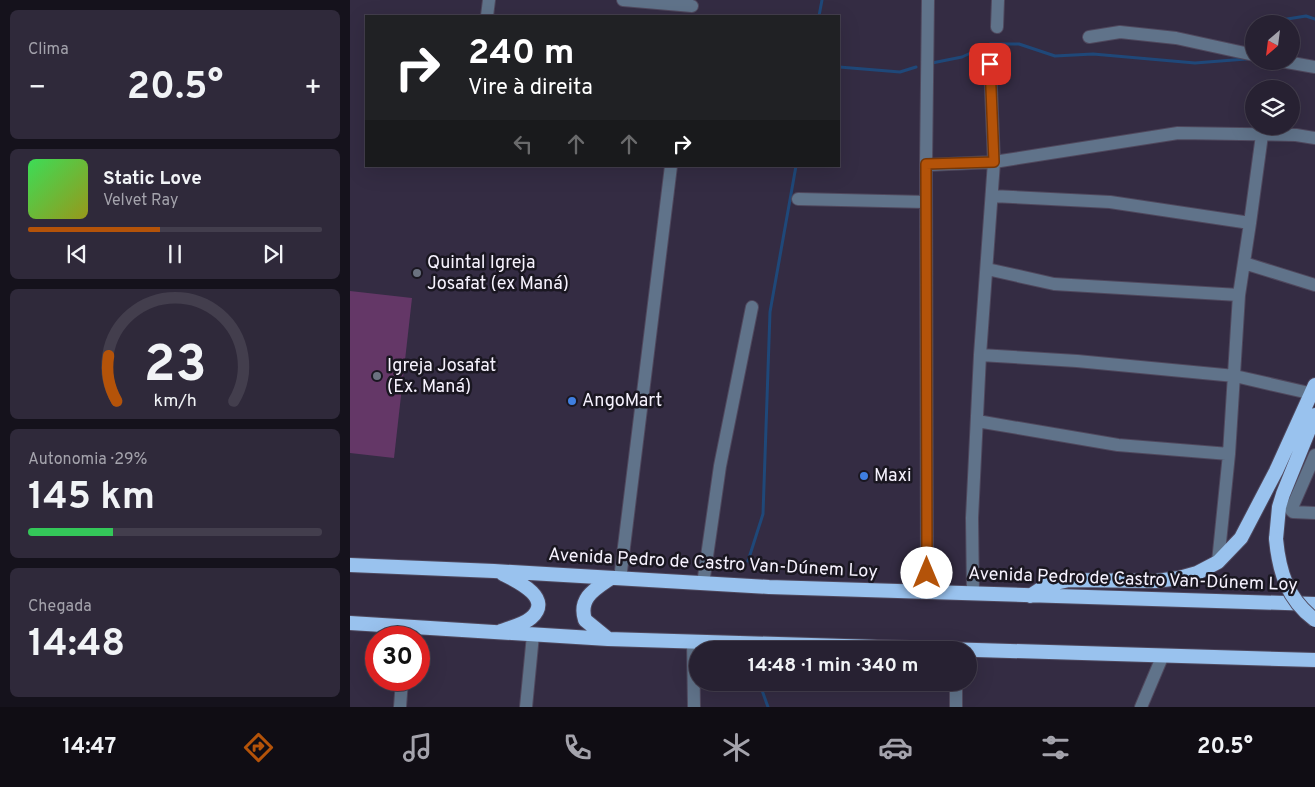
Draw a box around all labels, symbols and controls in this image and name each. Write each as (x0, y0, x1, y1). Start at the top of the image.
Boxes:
north arrow (1245, 15, 1300, 70)
map controls (1245, 15, 1300, 135)
text: 240 m (468, 32, 574, 76)
icon: right (385, 35, 450, 100)
text: Clima (28, 40, 69, 60)
pin (969, 43, 1011, 85)
icon: arrive (976, 50, 1004, 78)
text: 20.5° (127, 64, 223, 113)
text: − (28, 71, 46, 107)
text: + (304, 71, 322, 107)
text: Vire à direita (468, 75, 593, 102)
button: layers (1245, 80, 1300, 135)
icon: left (509, 130, 537, 158)
icon: ahead (562, 130, 590, 158)
icon: ahead (615, 130, 643, 158)
icon: right (668, 130, 696, 158)
text: Static Love (103, 167, 202, 191)
text: Velvet Ray (103, 191, 178, 211)
icon: previous (63, 240, 91, 268)
icon: pause (161, 240, 189, 268)
icon: next (259, 240, 287, 268)
place label: Quintal Igreja Josafat (ex Maná) (427, 252, 569, 296)
marker: Quintal Igreja Josafat (ex Maná) (411, 267, 423, 279)
text: 23 (144, 334, 206, 400)
place label: Igreja Josafat (Ex. Maná) (387, 355, 496, 399)
marker: Igreja Josafat (Ex. Maná) (371, 370, 383, 382)
text: km/h (153, 390, 197, 413)
place label: AngoMart (582, 390, 662, 413)
marker: AngoMart (566, 395, 578, 407)
text: Autonomia · 29% (28, 450, 147, 470)
place label: Maxi (874, 465, 912, 488)
marker: Maxi (858, 470, 870, 482)
text: 145 km (28, 474, 155, 523)
street label: Avenida Pedro de Castro Van-Dúnem Loy (548, 544, 878, 584)
position arrow (900, 546, 952, 598)
street label: Avenida Pedro de Castro Van-Dúnem Loy (968, 563, 1298, 597)
text: Chegada (28, 597, 92, 617)
text: 14:48 (28, 621, 125, 670)
speed limit sign: 30 (365, 626, 430, 691)
text: 14:48 · 1 min · 340 m (748, 654, 918, 678)
icon: directions (241, 730, 276, 765)
icon: music (400, 730, 435, 765)
icon: phone (560, 730, 595, 765)
icon: climate (719, 730, 754, 765)
icon: car (878, 730, 913, 765)
icon: filters (1038, 730, 1073, 765)
text: 14:47 (62, 734, 116, 761)
text: 20.5° (1197, 734, 1253, 761)

